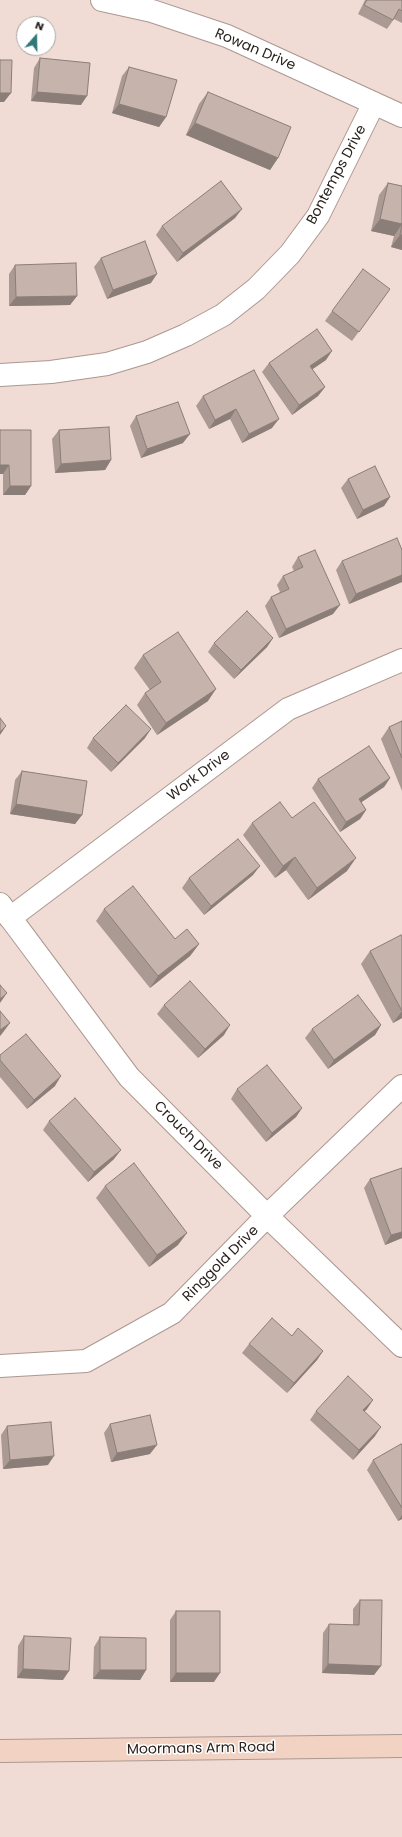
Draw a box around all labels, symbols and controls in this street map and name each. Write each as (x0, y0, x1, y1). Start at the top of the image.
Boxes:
north arrow (16, 16, 56, 56)
text: N (33, 17, 46, 35)
street label: Rowan Drive (212, 25, 298, 75)
street label: Bontemps Drive (304, 122, 370, 228)
street label: Work Drive (164, 747, 234, 805)
street label: Crouch Drive (150, 1098, 226, 1174)
street label: Ringgold Drive (180, 1223, 262, 1305)
street label: Moormans Arm Road (127, 1739, 275, 1759)

